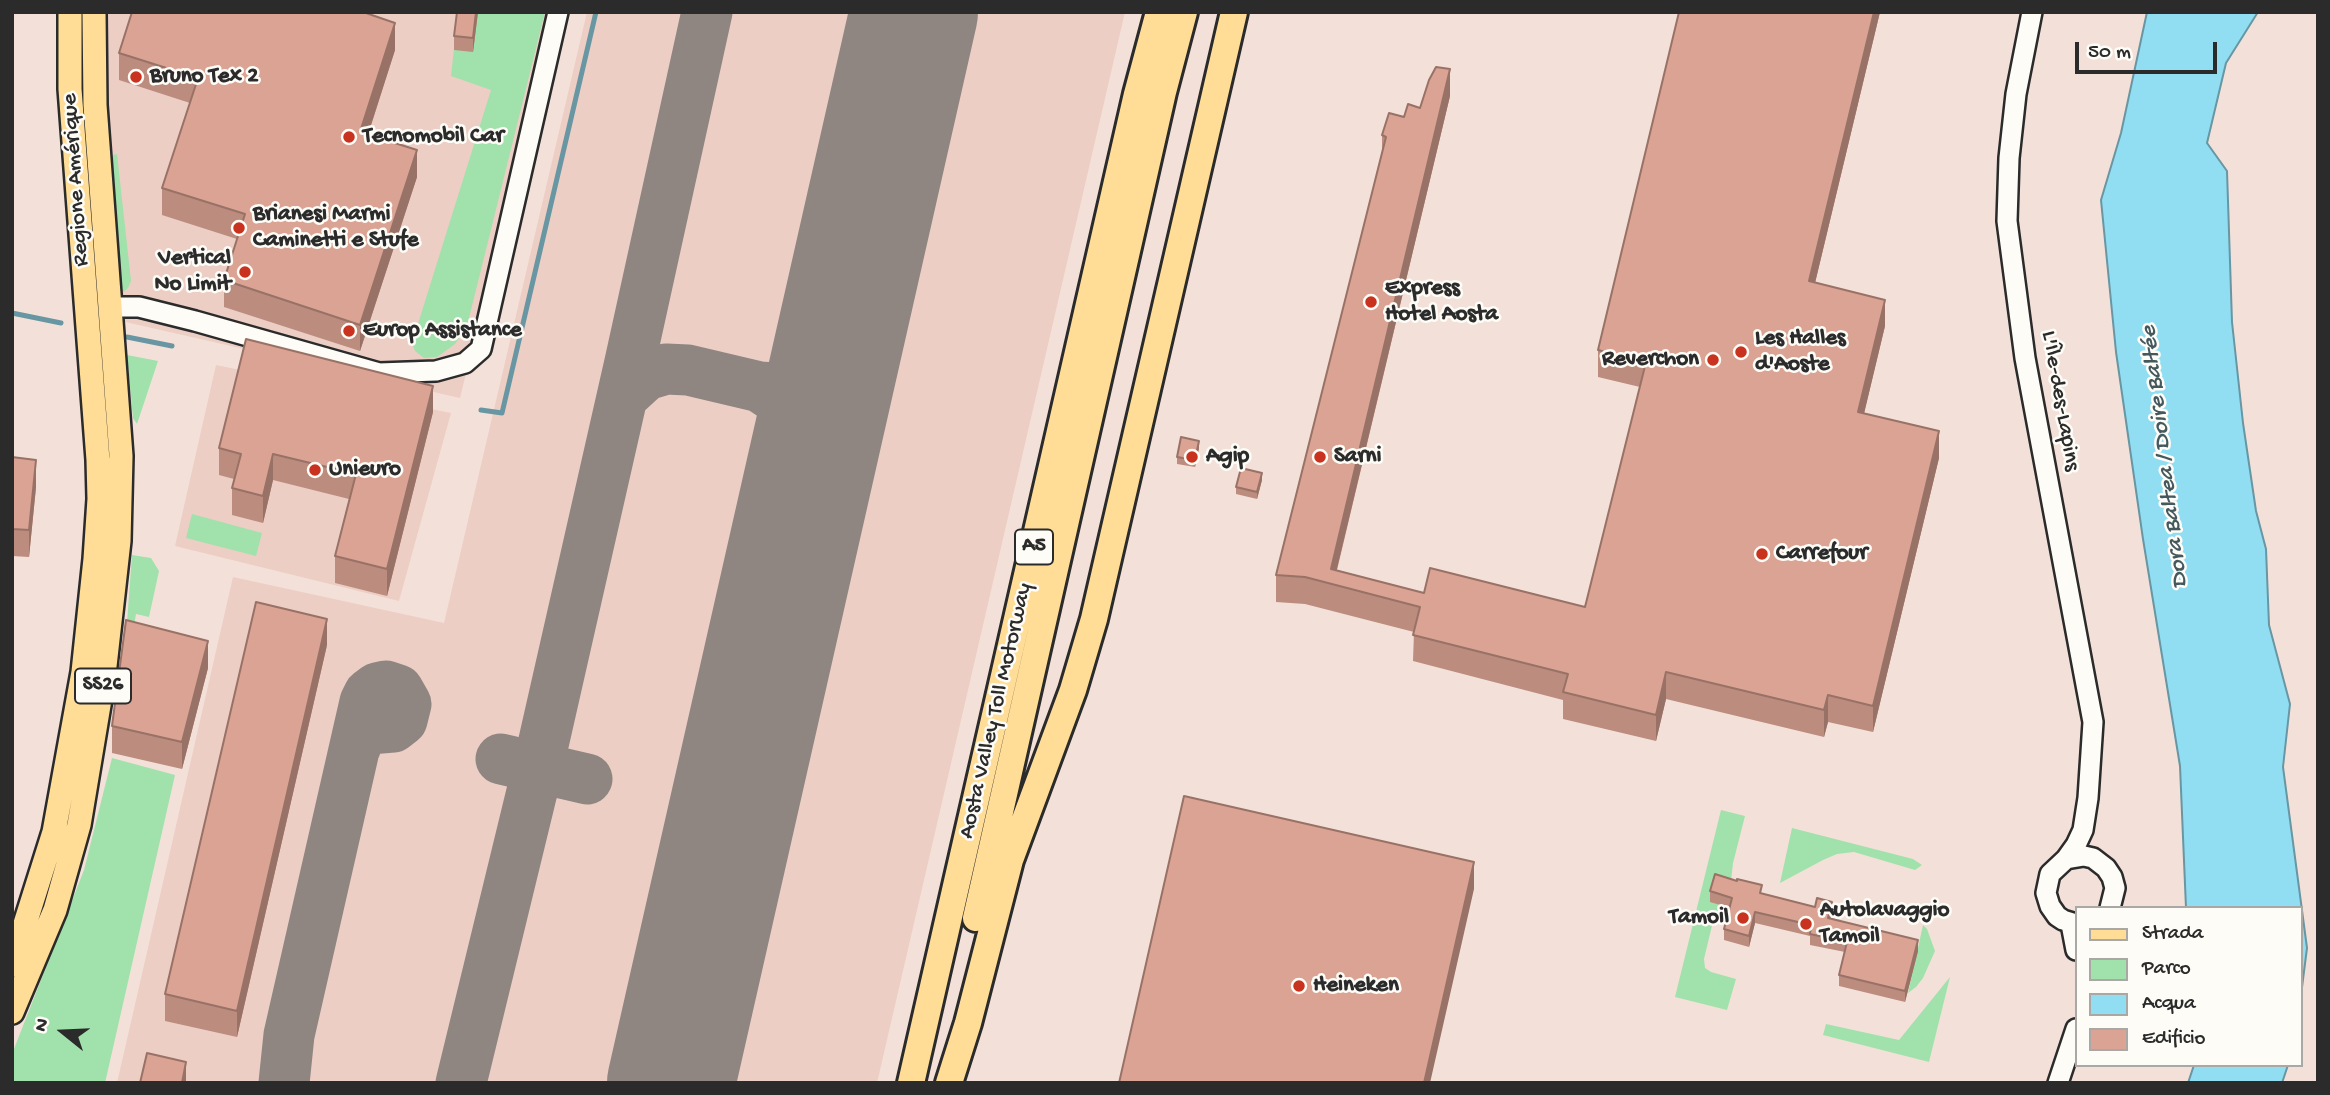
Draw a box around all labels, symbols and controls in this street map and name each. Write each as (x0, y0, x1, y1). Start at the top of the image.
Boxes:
scale bar (2078, 28, 2220, 72)
text: 50 m (2088, 41, 2131, 66)
place label: Bruno Tex 2 (150, 63, 259, 91)
marker: Bruno Tex 2 (128, 69, 144, 85)
street label: Regione Amérique (57, 93, 97, 267)
place label: Tecnomobil Car (363, 123, 504, 151)
marker: Tecnomobil Car (341, 129, 357, 145)
place label: Brianesi Marmi Caminetti e Stufe (253, 201, 419, 255)
marker: Brianesi Marmi Caminetti e Stufe (231, 220, 247, 236)
place label: Vertical No Limit (154, 245, 231, 299)
marker: Vertical No Limit (237, 264, 253, 280)
place label: Express Hotel Aosta (1385, 275, 1498, 329)
marker: Express Hotel Aosta (1363, 294, 1379, 310)
place label: Europ Assistance (363, 317, 522, 345)
marker: Europ Assistance (341, 323, 357, 339)
water label: Dora Baltea / Doire Baltée (2136, 324, 2196, 590)
place label: Les Halles d'Aoste (1755, 325, 1846, 379)
street label: L'Île-des-Lapins (2033, 329, 2085, 473)
marker: Les Halles d'Aoste (1733, 344, 1749, 360)
place label: Reverchon (1602, 346, 1699, 374)
marker: Reverchon (1705, 352, 1721, 368)
place label: Agip (1206, 443, 1249, 471)
place label: Sarni (1334, 443, 1381, 471)
marker: Agip (1184, 449, 1200, 465)
marker: Sarni (1312, 449, 1328, 465)
place label: Unieuro (329, 456, 401, 484)
marker: Unieuro (307, 462, 323, 478)
road number: A5 (1015, 530, 1053, 564)
place label: Carrefour (1776, 540, 1867, 568)
marker: Carrefour (1754, 546, 1770, 562)
street label: Aosta Valley Toll Motorway (954, 580, 1040, 842)
road number: SS26 (75, 668, 131, 704)
place label: Autolavaggio Tamoil (1820, 897, 1950, 951)
place label: Tamoil (1669, 904, 1729, 932)
legend (2074, 906, 2302, 1067)
marker: Tamoil (1735, 910, 1751, 926)
marker: Autolavaggio Tamoil (1798, 916, 1814, 932)
text: Strada (2142, 922, 2203, 947)
text: Parco (2142, 957, 2191, 982)
place label: Heineken (1313, 972, 1399, 1000)
marker: Heineken (1291, 978, 1307, 994)
text: Acqua (2142, 992, 2196, 1017)
north arrow (28, 997, 98, 1067)
text: N (30, 1016, 55, 1035)
text: Edificio (2142, 1027, 2206, 1052)

